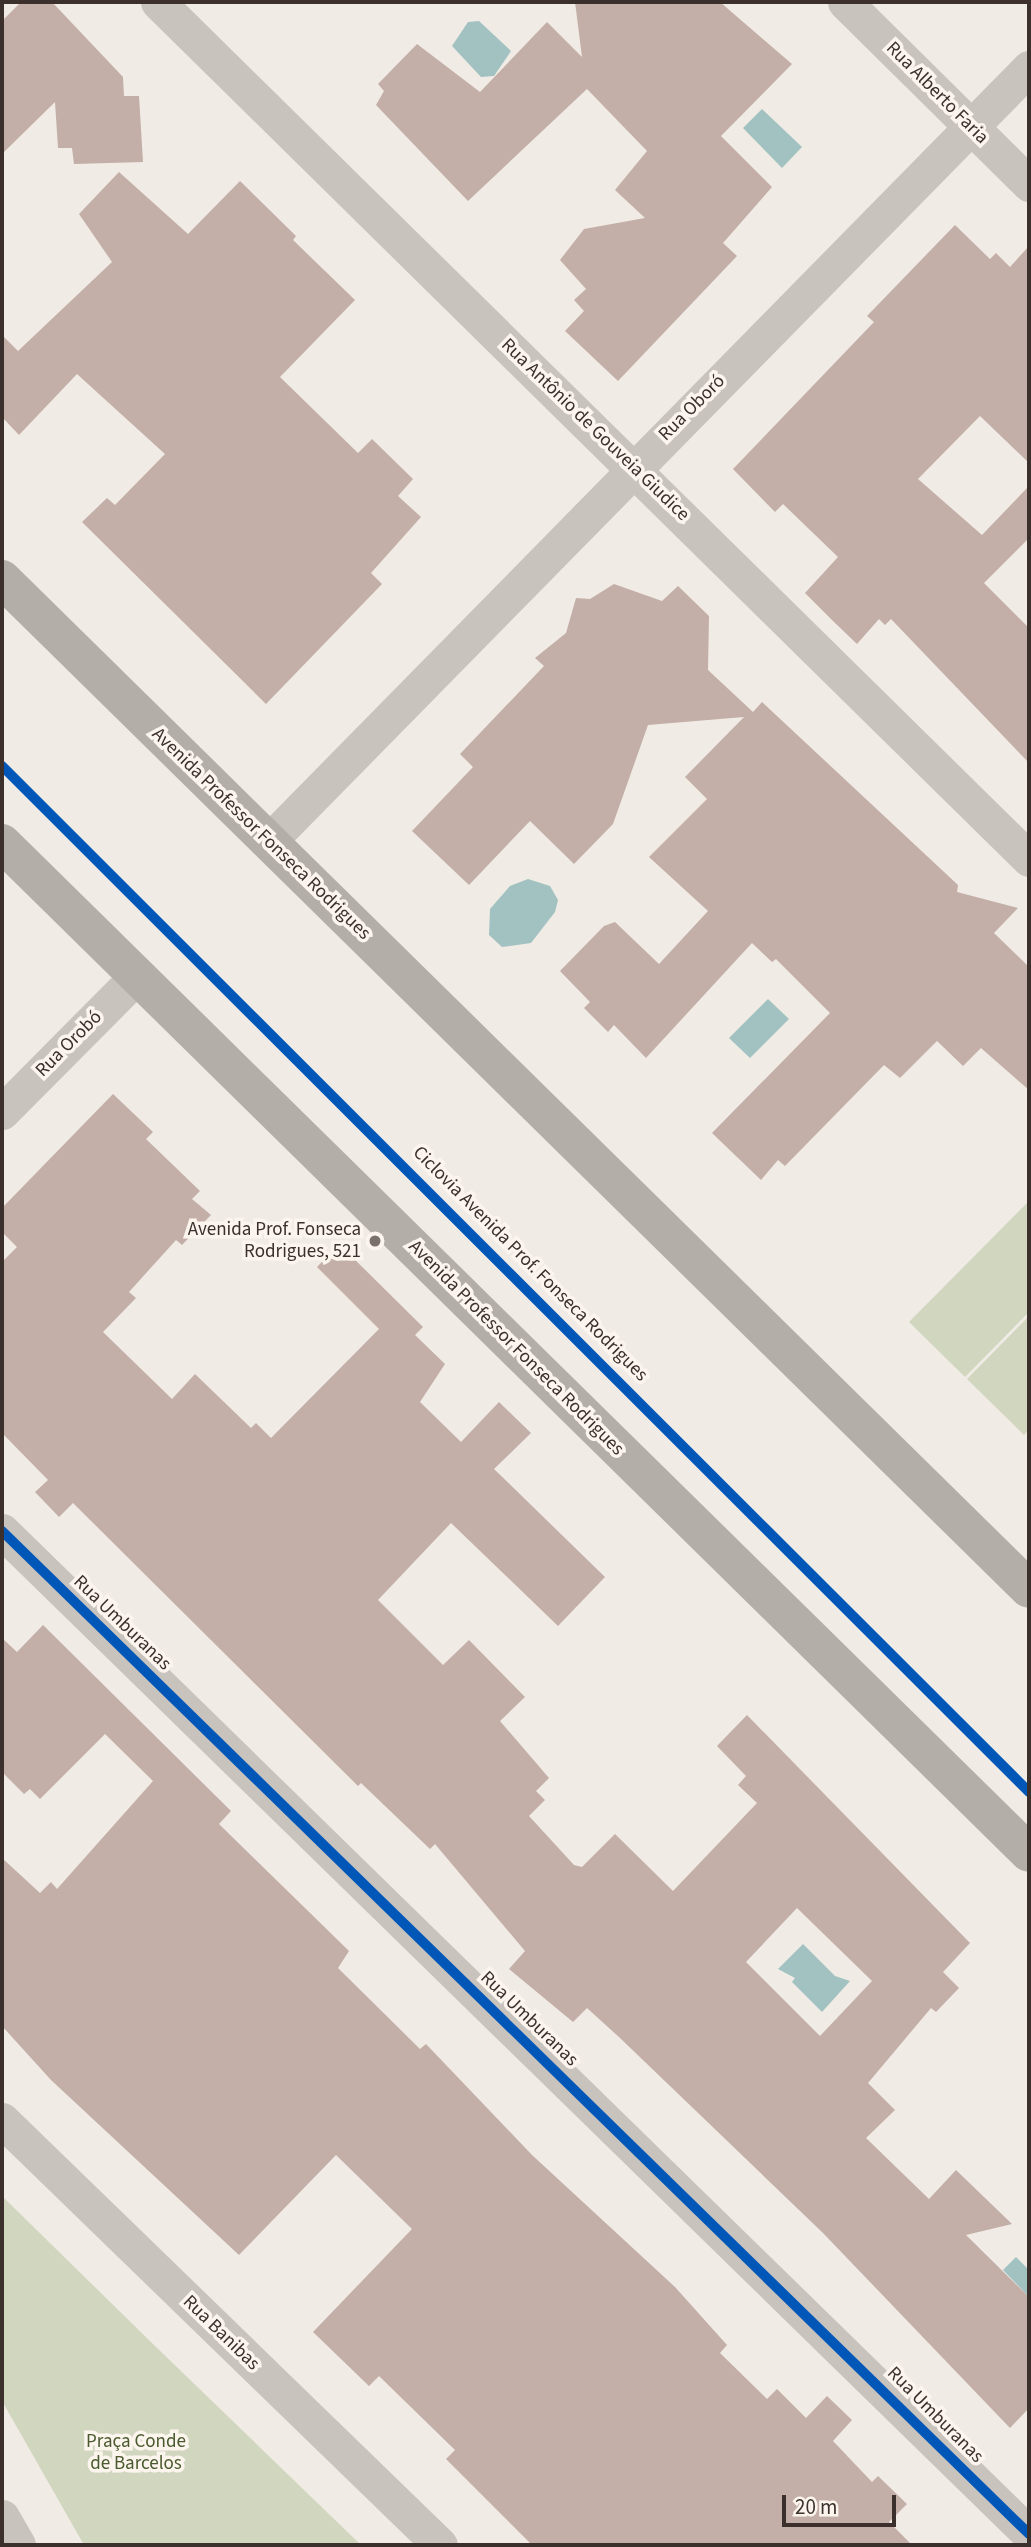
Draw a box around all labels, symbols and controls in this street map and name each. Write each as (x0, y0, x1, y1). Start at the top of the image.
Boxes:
street label: Rua Alberto Faria (881, 37, 993, 149)
street label: Rua Antônio de Gouveia Giudice (496, 334, 694, 526)
street label: Rua Oboró (654, 370, 730, 446)
street label: Avenida Professor Fonseca Rodrigues (147, 723, 375, 945)
street label: Rua Orobó (31, 1006, 107, 1082)
street label: Ciclovia Avenida Prof. Fonseca Rodrigues (408, 1142, 652, 1386)
place label: Avenida Prof. Fonseca Rodrigues, 521 (188, 1219, 361, 1263)
marker: Avenida Prof. Fonseca Rodrigues, 521 (367, 1233, 383, 1249)
street label: Avenida Professor Fonseca Rodrigues (404, 1236, 628, 1460)
street label: Rua Umburanas (68, 1571, 176, 1675)
street label: Rua Umburanas (475, 1967, 583, 2071)
street label: Rua Banibas (178, 2291, 264, 2375)
street label: Rua Umburanas (882, 2362, 988, 2468)
park label: Praça Conde de Barcelos (86, 2431, 186, 2475)
scale bar (786, 2480, 900, 2524)
text: 20 m (795, 2492, 837, 2522)

